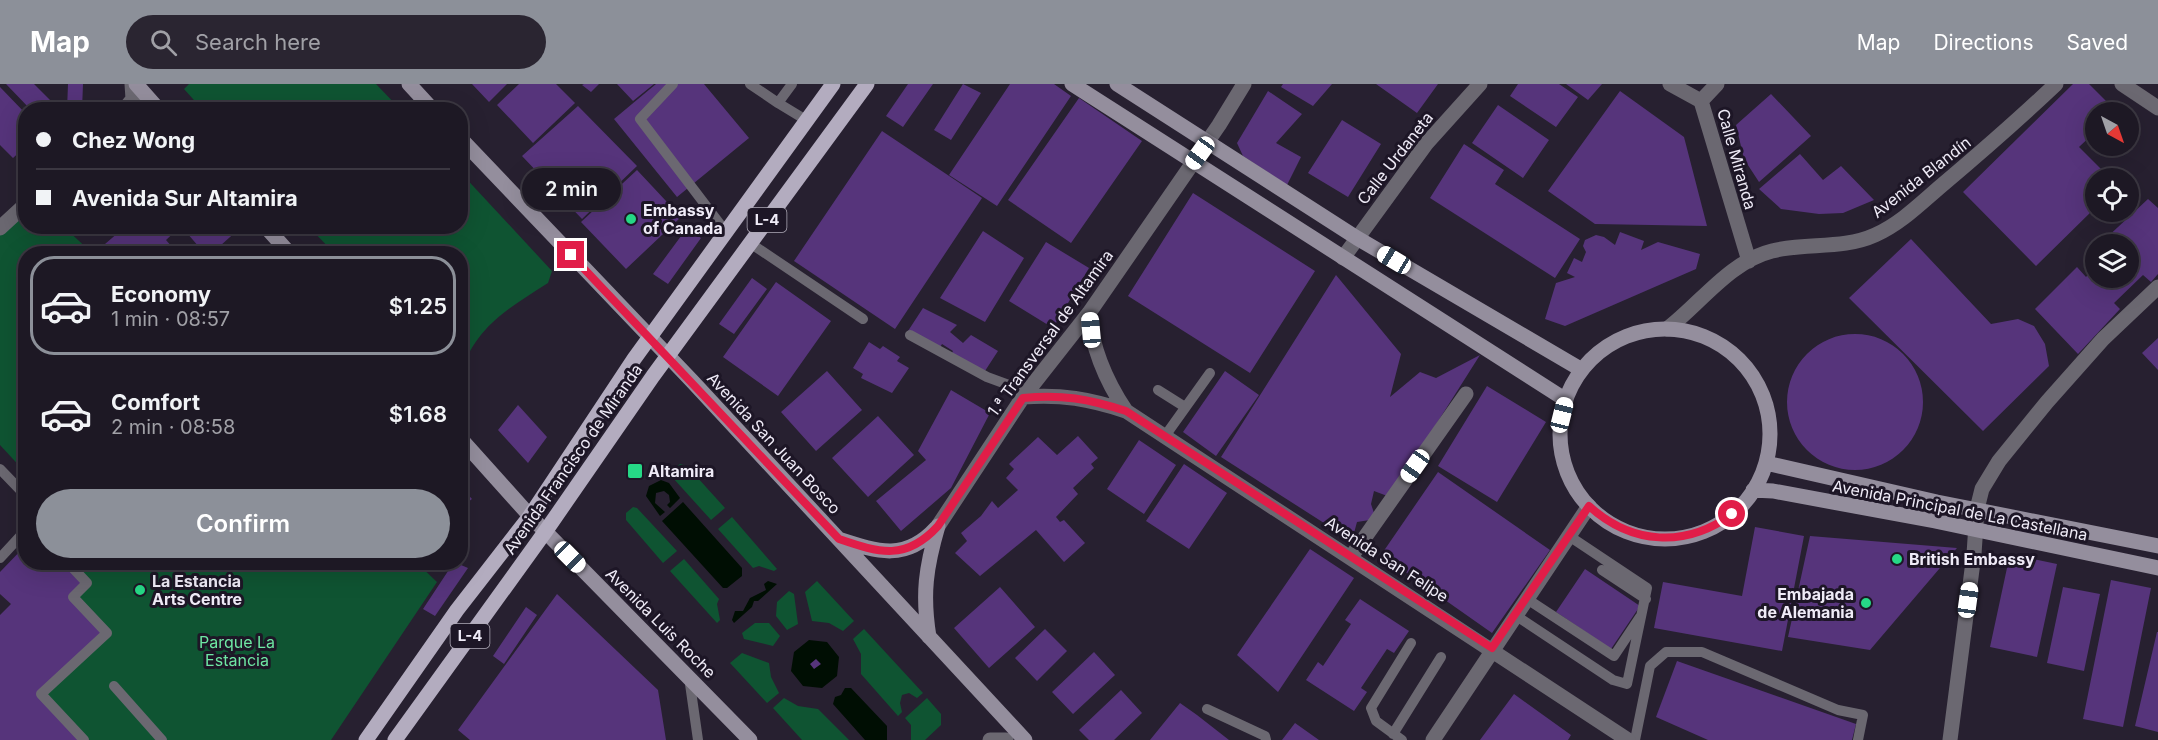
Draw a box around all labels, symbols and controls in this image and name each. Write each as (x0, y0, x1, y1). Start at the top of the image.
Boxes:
search box (126, 15, 546, 69)
text: Map (30, 25, 90, 59)
icon: search (147, 26, 180, 59)
text: Search here (195, 29, 321, 55)
text: Map (1857, 30, 1900, 55)
text: Directions (1933, 30, 2034, 55)
text: Saved (2067, 30, 2128, 55)
north arrow (2085, 102, 2139, 156)
map controls (2085, 102, 2139, 288)
street label: Calle Miranda (1713, 106, 1761, 212)
street label: Calle Urdaneta (1353, 108, 1437, 208)
text: Chez Wong (72, 127, 195, 153)
street label: Avenida Blandín (1867, 132, 1975, 222)
car (1182, 133, 1218, 173)
callout: 2 min (522, 168, 620, 210)
button: locate (2085, 168, 2139, 222)
text: 2 min (545, 177, 598, 201)
text: Avenida Sur Altamira (72, 185, 298, 211)
place label: Embassy of Canada (643, 200, 723, 238)
road number: L-4 (748, 208, 786, 232)
marker: Embassy of Canada (624, 212, 638, 226)
button: layers (2085, 234, 2139, 288)
route end (557, 241, 584, 268)
car (1374, 243, 1414, 277)
street label: 1.ª Transversal de Altamira (983, 246, 1117, 420)
icon: car (39, 279, 93, 333)
text: Economy (111, 281, 211, 307)
text: $1.25 (389, 293, 447, 319)
text: 1 min · 08:57 (111, 307, 230, 331)
car (1080, 311, 1102, 349)
street label: Avenida Francisco de Miranda (499, 360, 647, 558)
street label: Avenida San Juan Bosco (703, 368, 845, 518)
icon: car (39, 387, 93, 441)
text: Comfort (111, 389, 200, 415)
car (1549, 395, 1575, 435)
text: $1.68 (389, 401, 447, 427)
text: 2 min · 08:58 (111, 415, 235, 439)
car (1397, 446, 1433, 486)
place label: Altamira (648, 461, 714, 481)
marker: Altamira (626, 462, 644, 480)
street label: Avenida Principal de La Castellana (1831, 475, 2089, 545)
button: Confirm (36, 489, 450, 558)
route start (1718, 500, 1745, 527)
street label: Avenida San Felipe (1322, 512, 1452, 606)
car (551, 538, 589, 576)
place label: British Embassy (1909, 549, 2035, 569)
marker: British Embassy (1890, 552, 1904, 566)
street label: Avenida Luis Roche (602, 564, 720, 682)
place label: La Estancia Arts Centre (152, 571, 242, 609)
car (1957, 581, 1979, 619)
marker: La Estancia Arts Centre (133, 583, 147, 597)
place label: Embajada de Alemania (1757, 584, 1854, 622)
marker: Embajada de Alemania (1859, 596, 1873, 610)
road number: L-4 (450, 624, 490, 648)
park label: Parque La Estancia (199, 632, 275, 670)

